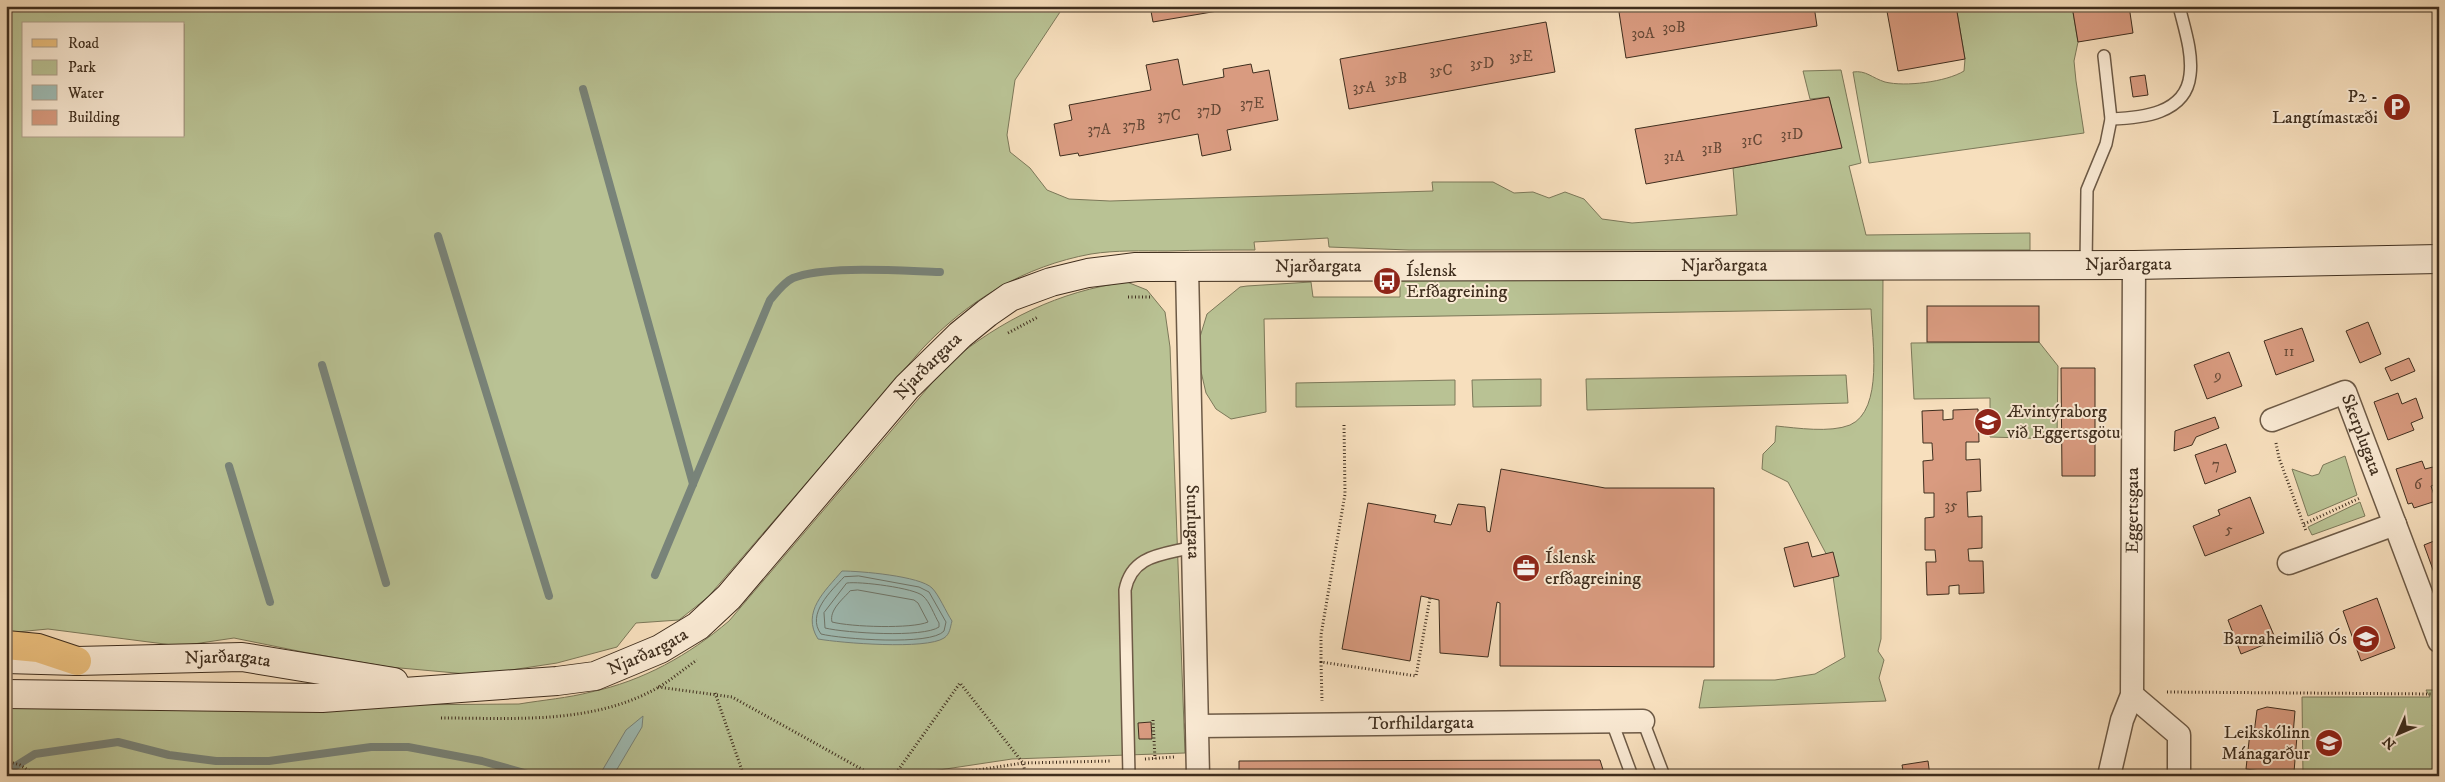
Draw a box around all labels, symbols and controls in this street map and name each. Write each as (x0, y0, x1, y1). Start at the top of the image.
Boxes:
house number: 30B (1662, 18, 1686, 37)
legend (22, 22, 185, 138)
house number: 30A (1631, 24, 1655, 43)
text: Road (68, 34, 100, 53)
house number: 35E (1509, 47, 1533, 66)
house number: 35D (1470, 54, 1494, 73)
text: Park (68, 58, 97, 77)
house number: 35C (1429, 61, 1453, 80)
house number: 35B (1385, 69, 1407, 88)
house number: 35A (1353, 78, 1376, 97)
text: Water (67, 84, 104, 103)
place label: P2 - Langtímastæði (2272, 86, 2378, 129)
parking icon: P2 - Langtímastæði (2382, 92, 2412, 122)
house number: 37E (1240, 94, 1264, 113)
house number: 37D (1197, 101, 1221, 120)
house number: 37C (1157, 106, 1181, 125)
text: Building (68, 108, 120, 127)
house number: 37B (1123, 116, 1146, 135)
house number: 37A (1087, 120, 1111, 139)
house number: 31D (1781, 125, 1803, 144)
house number: 31C (1741, 131, 1763, 150)
house number: 31B (1702, 139, 1722, 158)
house number: 31A (1664, 147, 1685, 166)
street label: Njarðargata (2085, 253, 2172, 276)
street label: Njarðargata (1681, 255, 1768, 277)
street label: Njarðargata (1275, 256, 1362, 278)
place label: Íslensk Erfðagreining (1406, 259, 1508, 303)
bus stop icon: Íslensk Erfðagreining (1372, 266, 1402, 296)
street label: Njarðargata (890, 328, 967, 405)
house number: 11 (2283, 342, 2295, 361)
house number: 9 (2213, 366, 2222, 385)
street label: Skerplugata (2336, 391, 2387, 479)
place label: Ævintýraborg við Eggertsgötu (2006, 401, 2121, 444)
school or university icon: Ævintýraborg við Eggertsgötu (1973, 407, 2003, 437)
house number: 7 (2212, 455, 2220, 474)
street label: Eggertsgata (2122, 467, 2144, 553)
house number: 6 (2414, 475, 2423, 494)
street label: Sturlugata (1181, 485, 1204, 560)
house number: 35 (1944, 496, 1958, 515)
house number: 5 (2225, 520, 2233, 539)
place label: Íslensk erfðagreining (1545, 546, 1641, 590)
office icon: Íslensk erfðagreining (1511, 553, 1541, 583)
street label: Njarðargata (604, 623, 692, 680)
school or university icon: Barnaheimilið Ós (2351, 624, 2381, 654)
place label: Barnaheimilið Ós (2223, 628, 2347, 650)
street label: Njarðargata (184, 646, 273, 673)
north arrow (2372, 710, 2422, 760)
street label: Torfhildargata (1368, 712, 1474, 735)
place label: Leikskólinn Mánagarður (2222, 722, 2311, 765)
school or university icon: Leikskólinn Mánagarður (2314, 728, 2344, 758)
text: N (2379, 732, 2400, 753)

